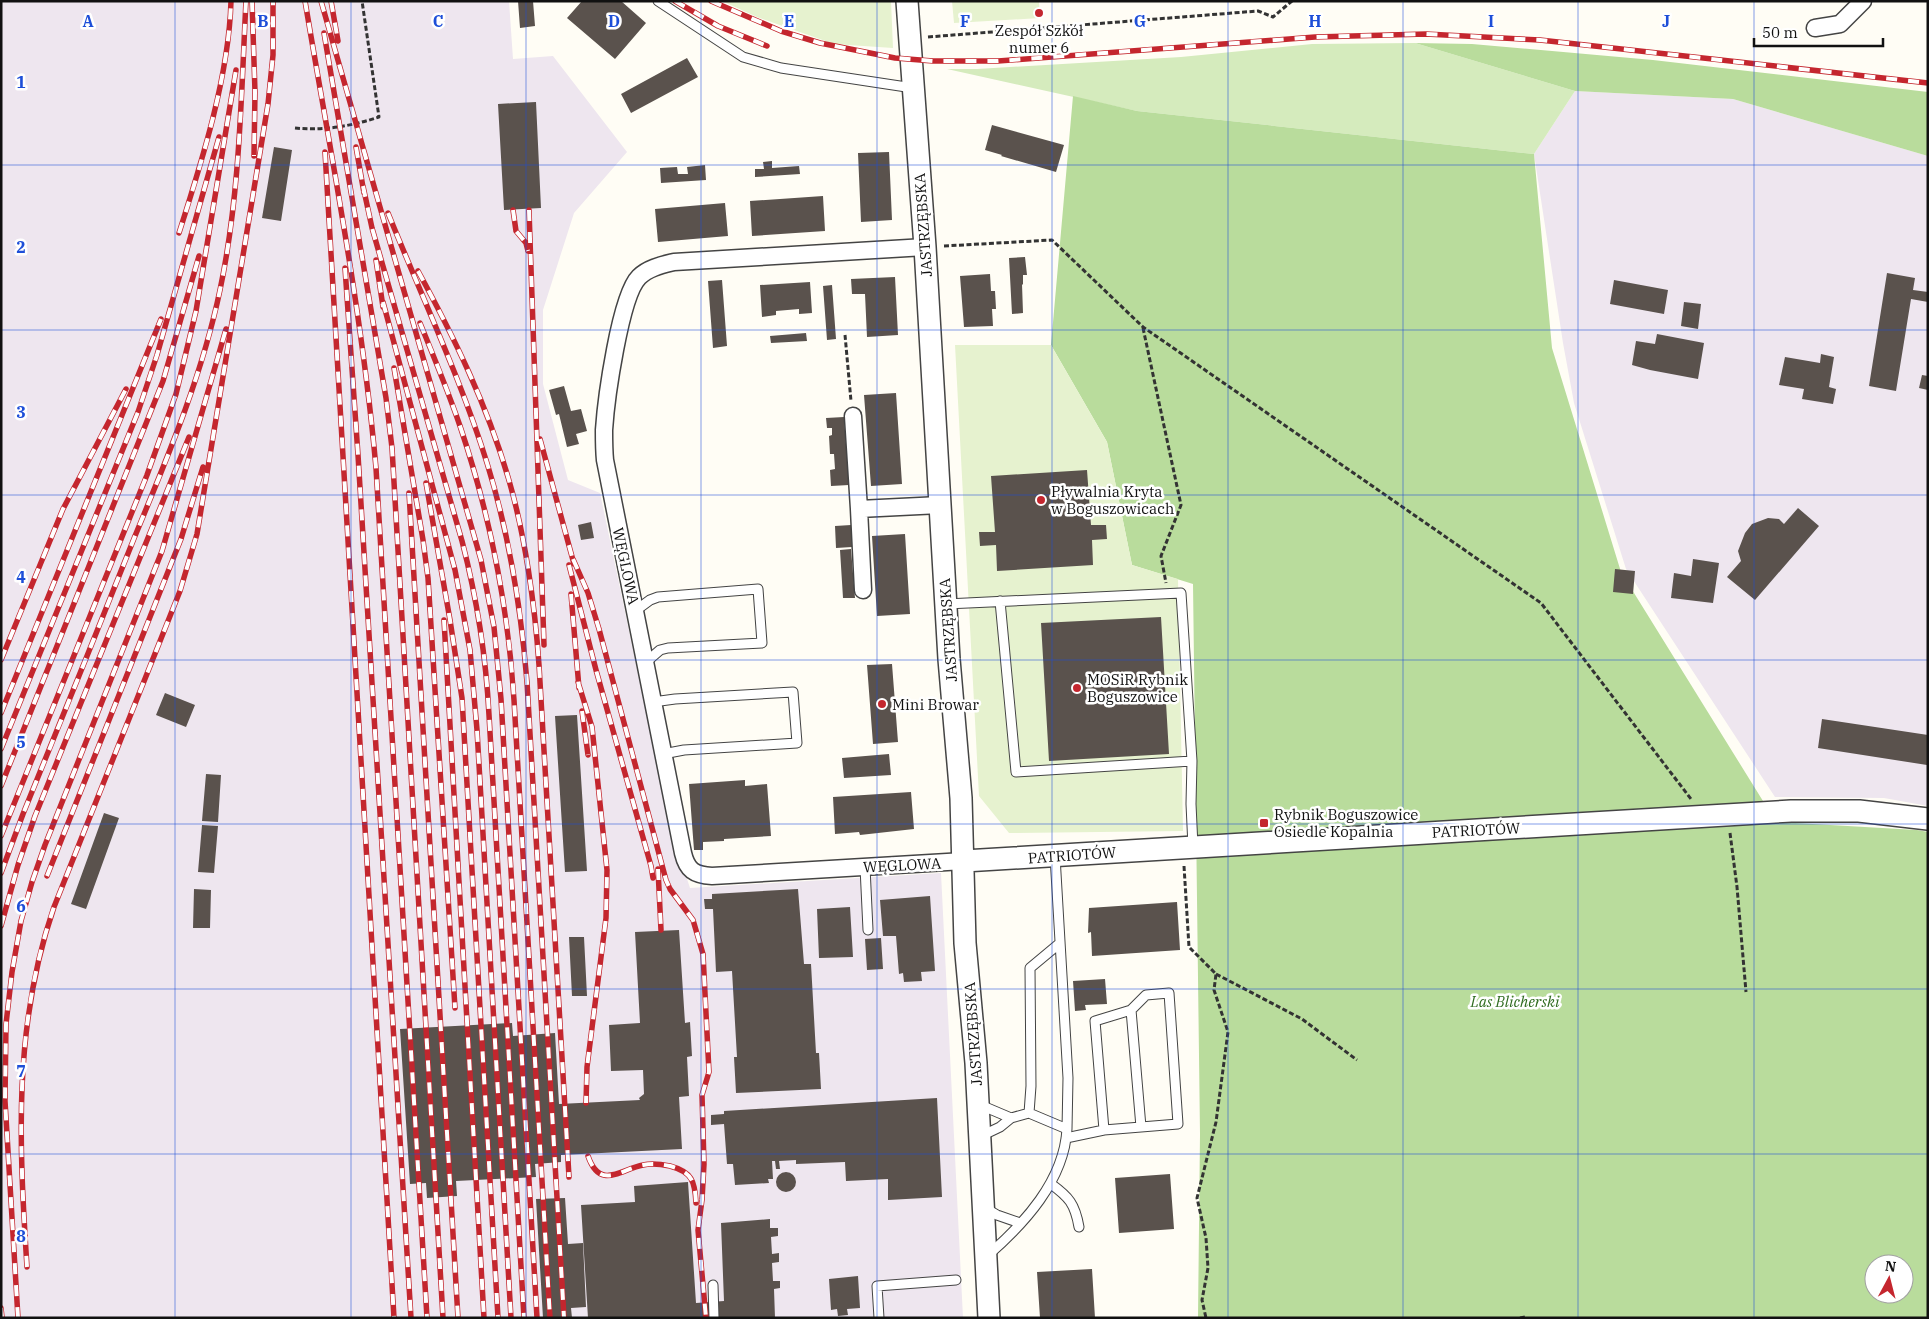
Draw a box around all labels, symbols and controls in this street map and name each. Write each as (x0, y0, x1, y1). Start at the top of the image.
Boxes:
marker: Zespół Szkół numer 6 (1033, 7, 1045, 19)
text: A (82, 11, 94, 31)
text: B (257, 11, 269, 31)
text: C (433, 11, 443, 31)
text: D (608, 11, 620, 31)
text: E (784, 11, 794, 31)
text: F (960, 11, 970, 31)
text: G (1134, 11, 1146, 31)
text: H (1309, 11, 1322, 31)
text: I (1488, 11, 1494, 31)
text: J (1662, 11, 1670, 31)
scale bar (1754, 15, 1883, 47)
place label: Zespół Szkół numer 6 (995, 21, 1084, 57)
text: 50 m (1762, 23, 1798, 42)
text: 1 (16, 72, 26, 92)
street label: JASTRZĘBSKA (910, 172, 936, 278)
text: 2 (16, 237, 26, 257)
text: 3 (16, 402, 26, 422)
place label: Pływalnia Kryta w Boguszowicach (1051, 482, 1174, 518)
marker: Pływalnia Kryta w Boguszowicach (1035, 494, 1047, 506)
street label: WĘGLOWA (609, 526, 644, 607)
text: 4 (16, 567, 26, 587)
street label: JASTRZĘBSKA (935, 577, 961, 683)
place label: MOSiR Rybnik Boguszowice (1087, 670, 1188, 706)
marker: MOSiR Rybnik Boguszowice (1071, 682, 1083, 694)
place label: Mini Browar (892, 695, 979, 714)
marker: Mini Browar (876, 698, 888, 710)
text: 5 (16, 732, 26, 752)
place label: Rybnik Boguszowice Osiedle Kopalnia (1274, 805, 1418, 841)
marker: Rybnik Boguszowice Osiedle Kopalnia (1258, 817, 1270, 829)
street label: PATRIOTÓW (1431, 818, 1521, 842)
street label: PATRIOTÓW (1027, 842, 1117, 868)
street label: WĘGLOWA (862, 853, 942, 877)
text: 6 (16, 896, 26, 916)
street label: JASTRZĘBSKA (960, 981, 986, 1087)
park label: Las Blicherski (1470, 992, 1560, 1011)
text: 7 (16, 1061, 26, 1081)
text: 8 (16, 1226, 26, 1246)
north arrow (1864, 1254, 1914, 1304)
text: N (1884, 1256, 1897, 1276)

